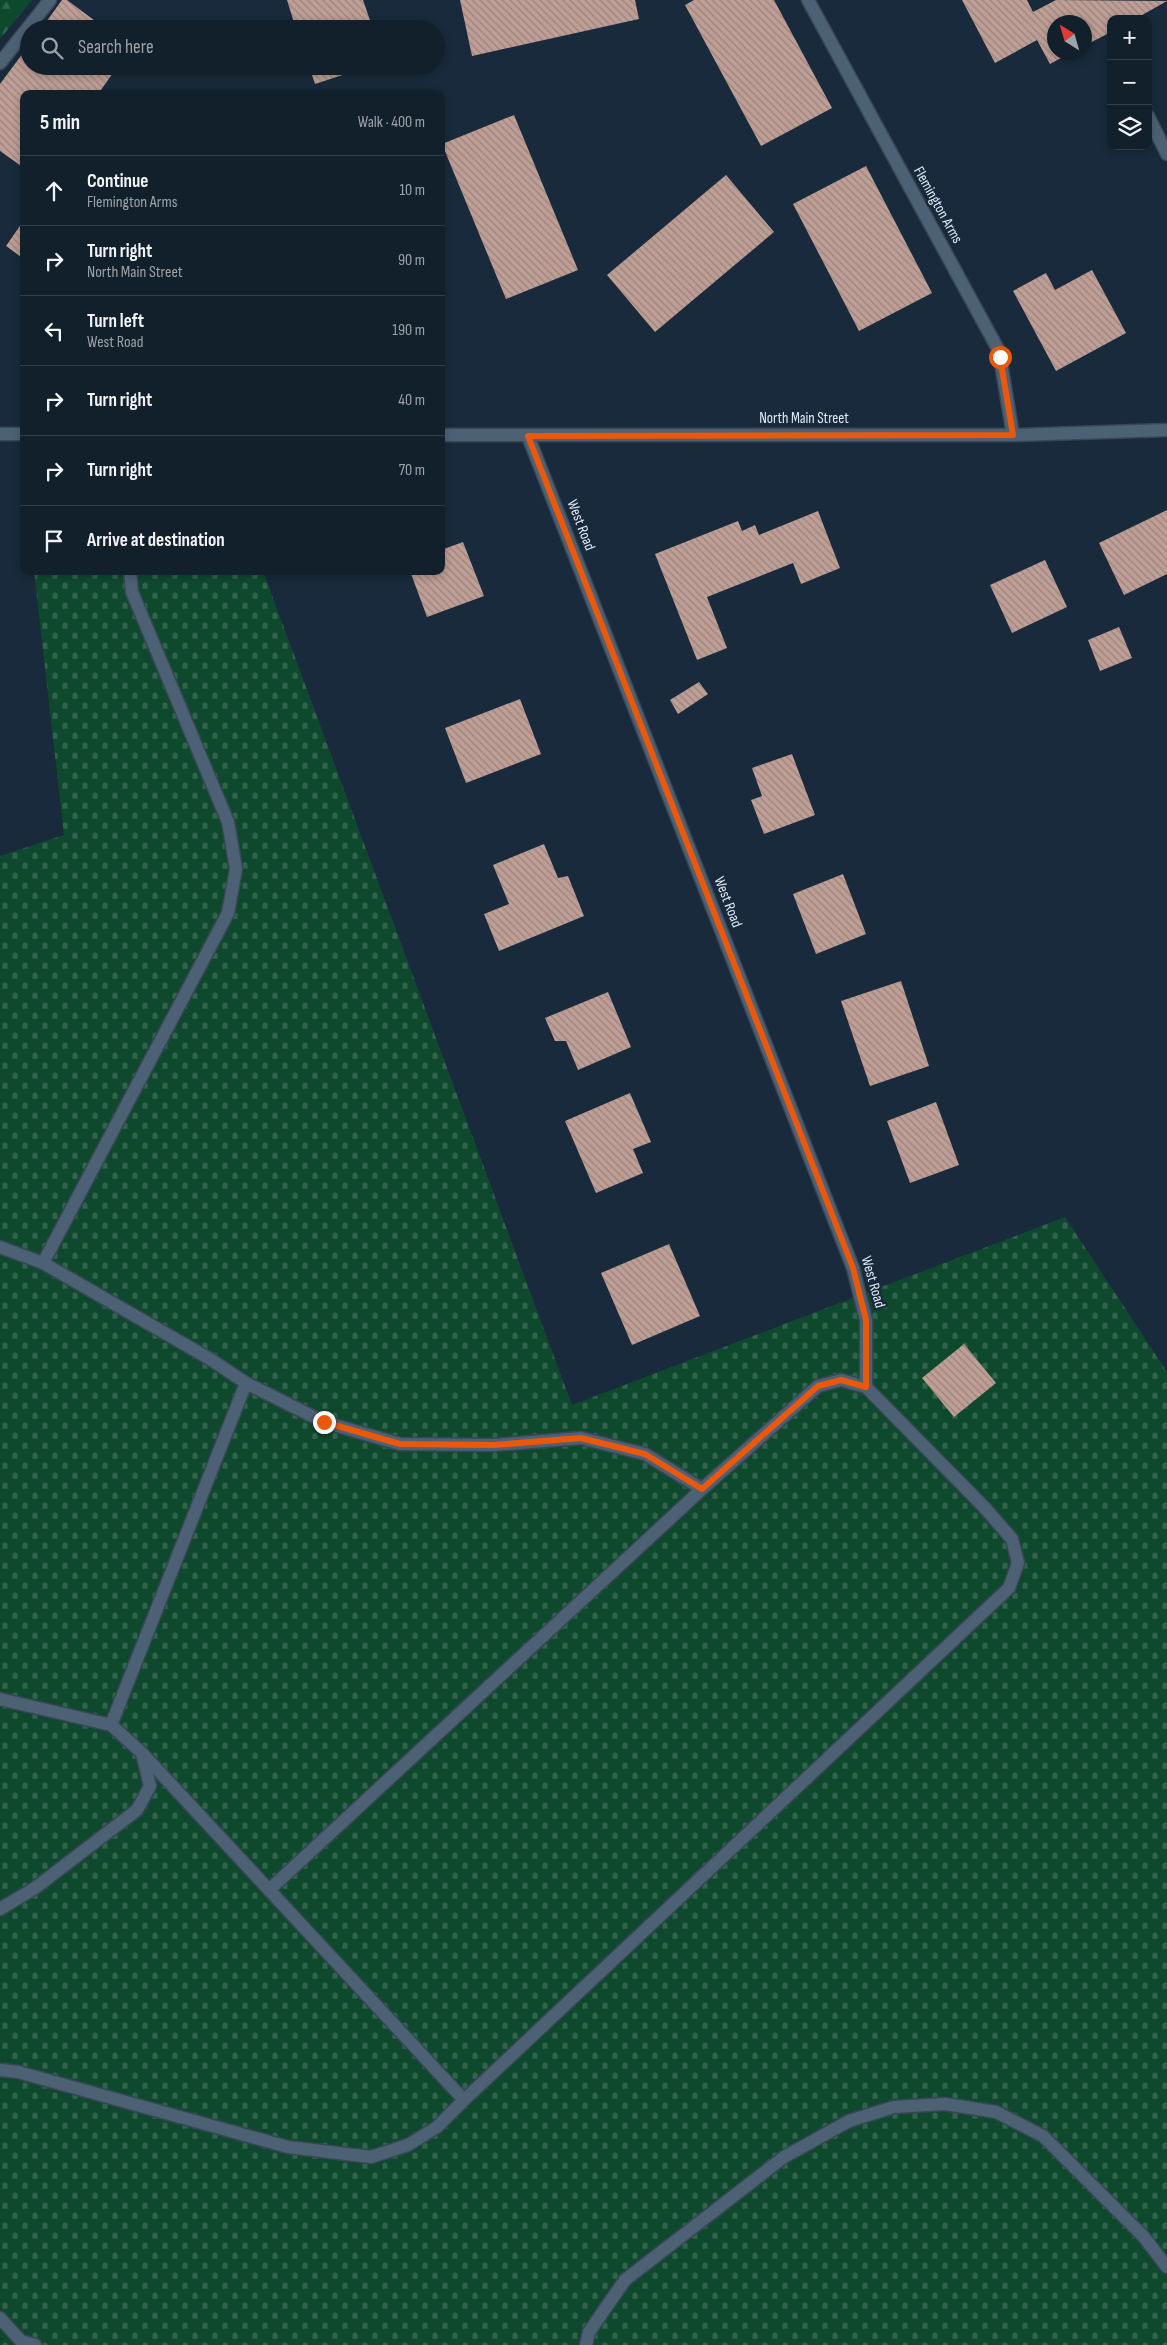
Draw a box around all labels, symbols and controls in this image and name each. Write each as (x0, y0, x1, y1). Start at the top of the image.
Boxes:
north arrow (1047, 15, 1092, 60)
map controls (1107, 15, 1152, 150)
button: + (1107, 15, 1152, 60)
search box (20, 20, 445, 75)
icon: search (38, 34, 66, 62)
text: Search here (78, 36, 154, 59)
button: − (1107, 60, 1152, 105)
button: layers (1107, 105, 1152, 150)
text: 5 min (40, 110, 80, 135)
text: Walk · 400 m (358, 113, 425, 132)
street label: Flemington Arms (909, 163, 967, 247)
text: Continue (87, 170, 148, 193)
icon: ahead (40, 177, 68, 205)
text: 10 m (399, 181, 425, 200)
text: Flemington Arms (87, 193, 177, 212)
text: Turn right (87, 240, 152, 263)
icon: right (40, 247, 68, 275)
text: 90 m (398, 251, 425, 270)
text: North Main Street (87, 263, 183, 282)
text: Turn left (87, 310, 144, 333)
icon: left (40, 317, 68, 345)
text: 190 m (392, 321, 425, 340)
text: West Road (87, 333, 143, 352)
route start (989, 346, 1012, 369)
icon: right (40, 387, 68, 415)
text: Turn right (87, 389, 152, 412)
text: 40 m (398, 391, 425, 410)
street label: North Main Street (759, 409, 849, 428)
icon: right (40, 457, 68, 485)
text: Turn right (87, 459, 152, 482)
text: 70 m (399, 461, 425, 480)
street label: West Road (563, 497, 599, 553)
icon: arrive (40, 527, 68, 555)
text: Arrive at destination (87, 529, 225, 552)
street label: West Road (710, 874, 746, 930)
street label: West Road (857, 1254, 889, 1310)
route end (313, 1411, 336, 1434)

